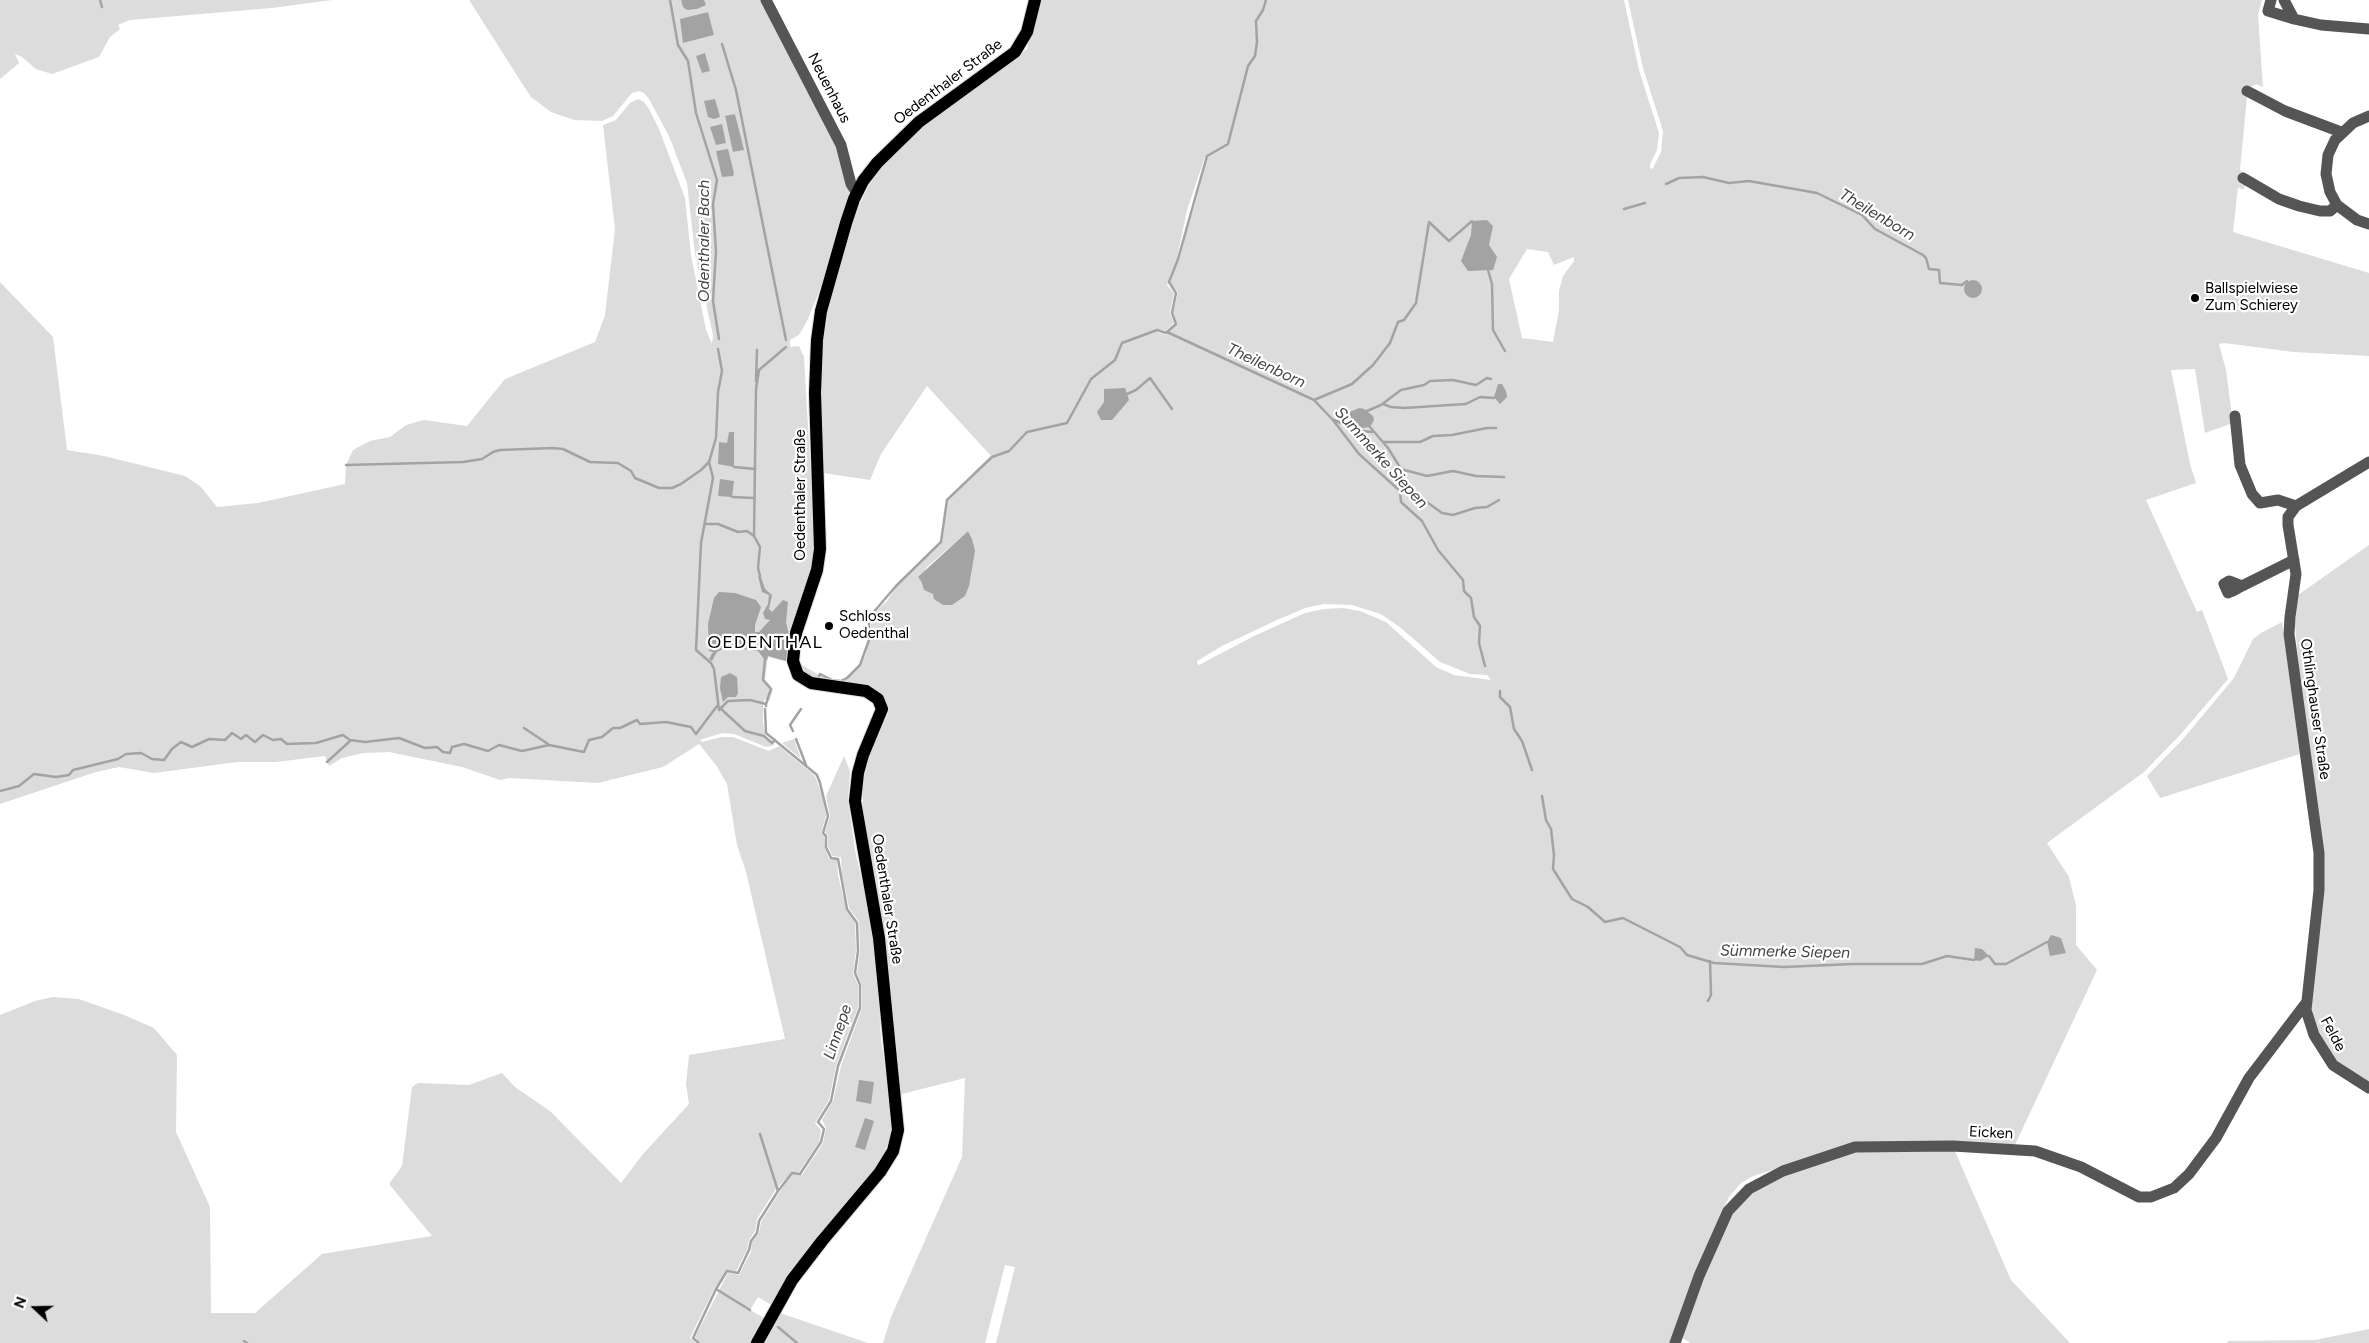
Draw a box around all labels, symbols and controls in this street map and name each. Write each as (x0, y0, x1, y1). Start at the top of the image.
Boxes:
street label: Oedenthaler Straße (890, 35, 1006, 129)
street label: Neuenhaus (804, 50, 854, 126)
water label: Odenthaler Bach (694, 180, 714, 302)
water label: Theilenborn (1836, 185, 1918, 245)
place label: Ballspielwiese Zum Schierey (2205, 280, 2298, 315)
marker: Ballspielwiese Zum Schierey (2189, 292, 2201, 304)
water label: Theilenborn (1224, 339, 1308, 393)
water label: Summerke Siepen (1330, 403, 1432, 513)
street label: Oedenthaler Straße (792, 429, 810, 561)
place label: Schloss Oedenthal (839, 608, 909, 643)
marker: Schloss Oedenthal (823, 620, 835, 632)
district label: OEDENTHAL (706, 632, 824, 654)
street label: Othlinghauser Straße (2296, 637, 2334, 781)
street label: Oedenthaler Straße (868, 833, 906, 965)
water label: Sümmerke Siepen (1720, 941, 1850, 963)
water label: Linnepe (820, 1002, 856, 1062)
street label: Felde (2316, 1014, 2350, 1054)
street label: Eicken (1968, 1123, 2014, 1143)
north arrow (10, 1283, 60, 1333)
text: N (11, 1294, 30, 1311)

